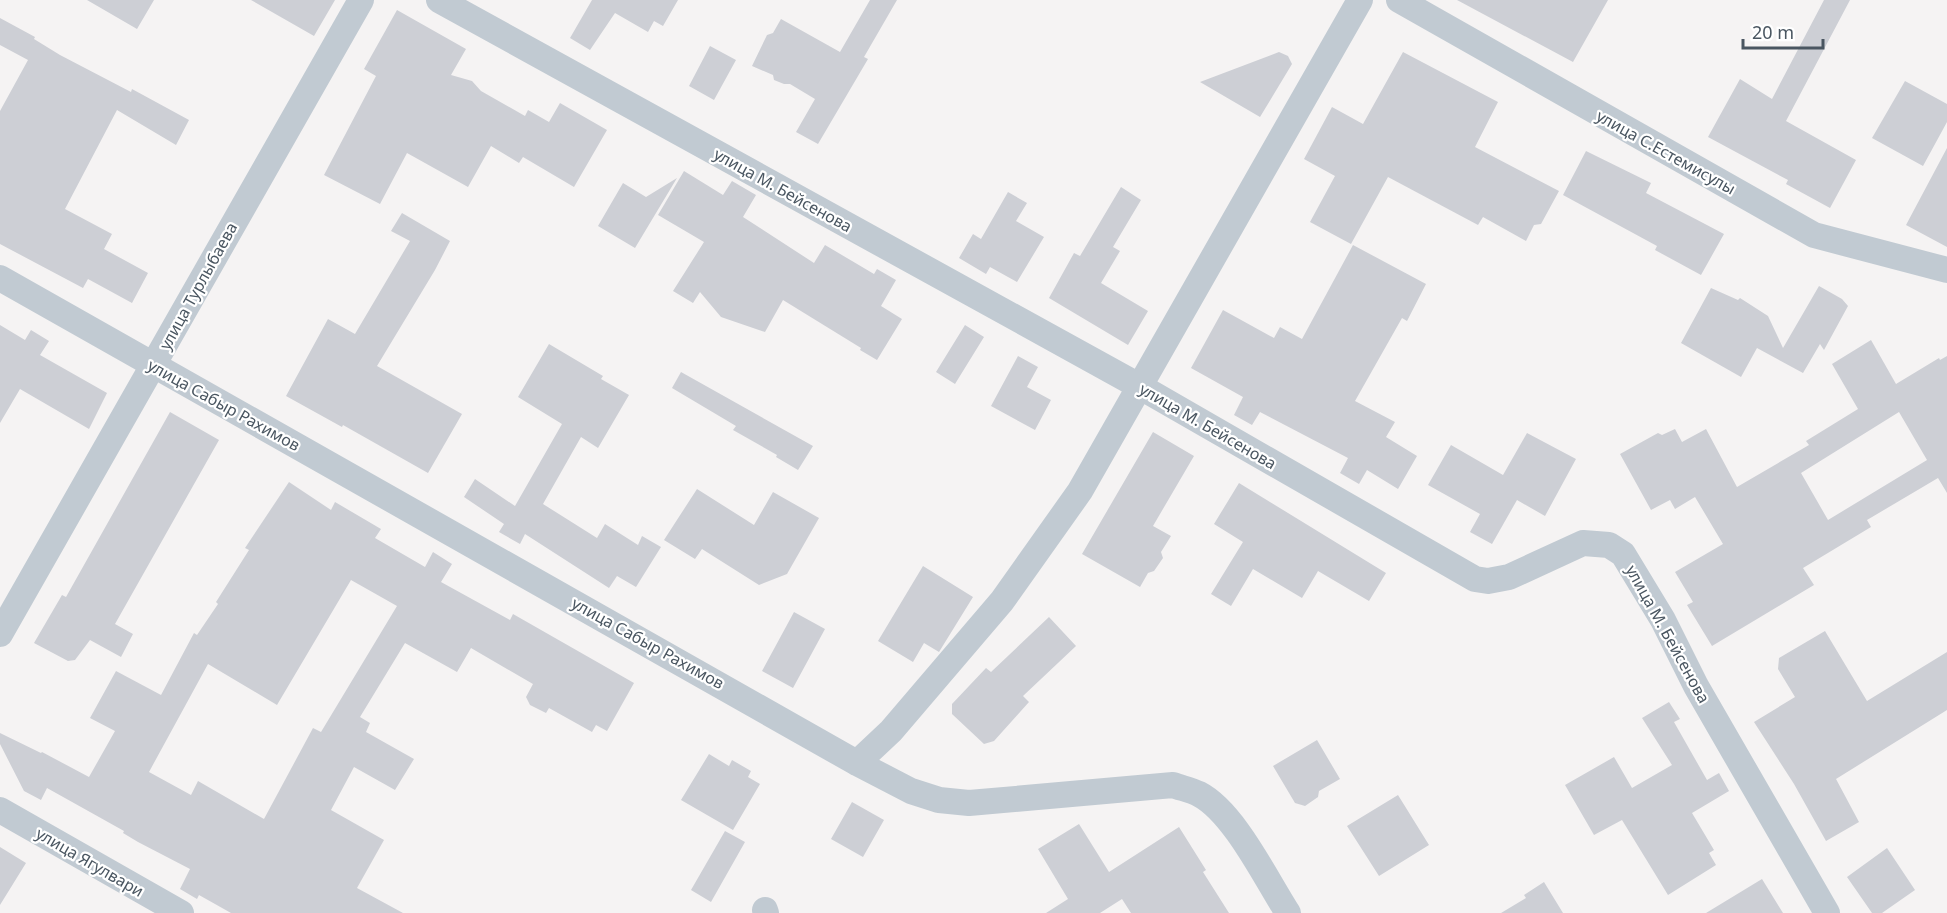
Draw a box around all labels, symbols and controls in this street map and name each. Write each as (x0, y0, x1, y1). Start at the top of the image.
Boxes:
scale bar (1743, 12, 1822, 50)
text: 20 m (1752, 20, 1794, 44)
street label: улица С.Естемисулы (1592, 105, 1740, 199)
street label: улица М. Бейсенова (710, 143, 856, 237)
street label: улица Турлыбаева (154, 218, 242, 354)
street label: улица Сабыр Рахимов (144, 354, 304, 456)
street label: улица М. Бейсенова (1135, 378, 1281, 474)
street label: улица М. Бейсенова (1621, 561, 1715, 707)
street label: улица Сабыр Рахимов (568, 592, 728, 694)
street label: улица Ягулвари (32, 822, 148, 902)

